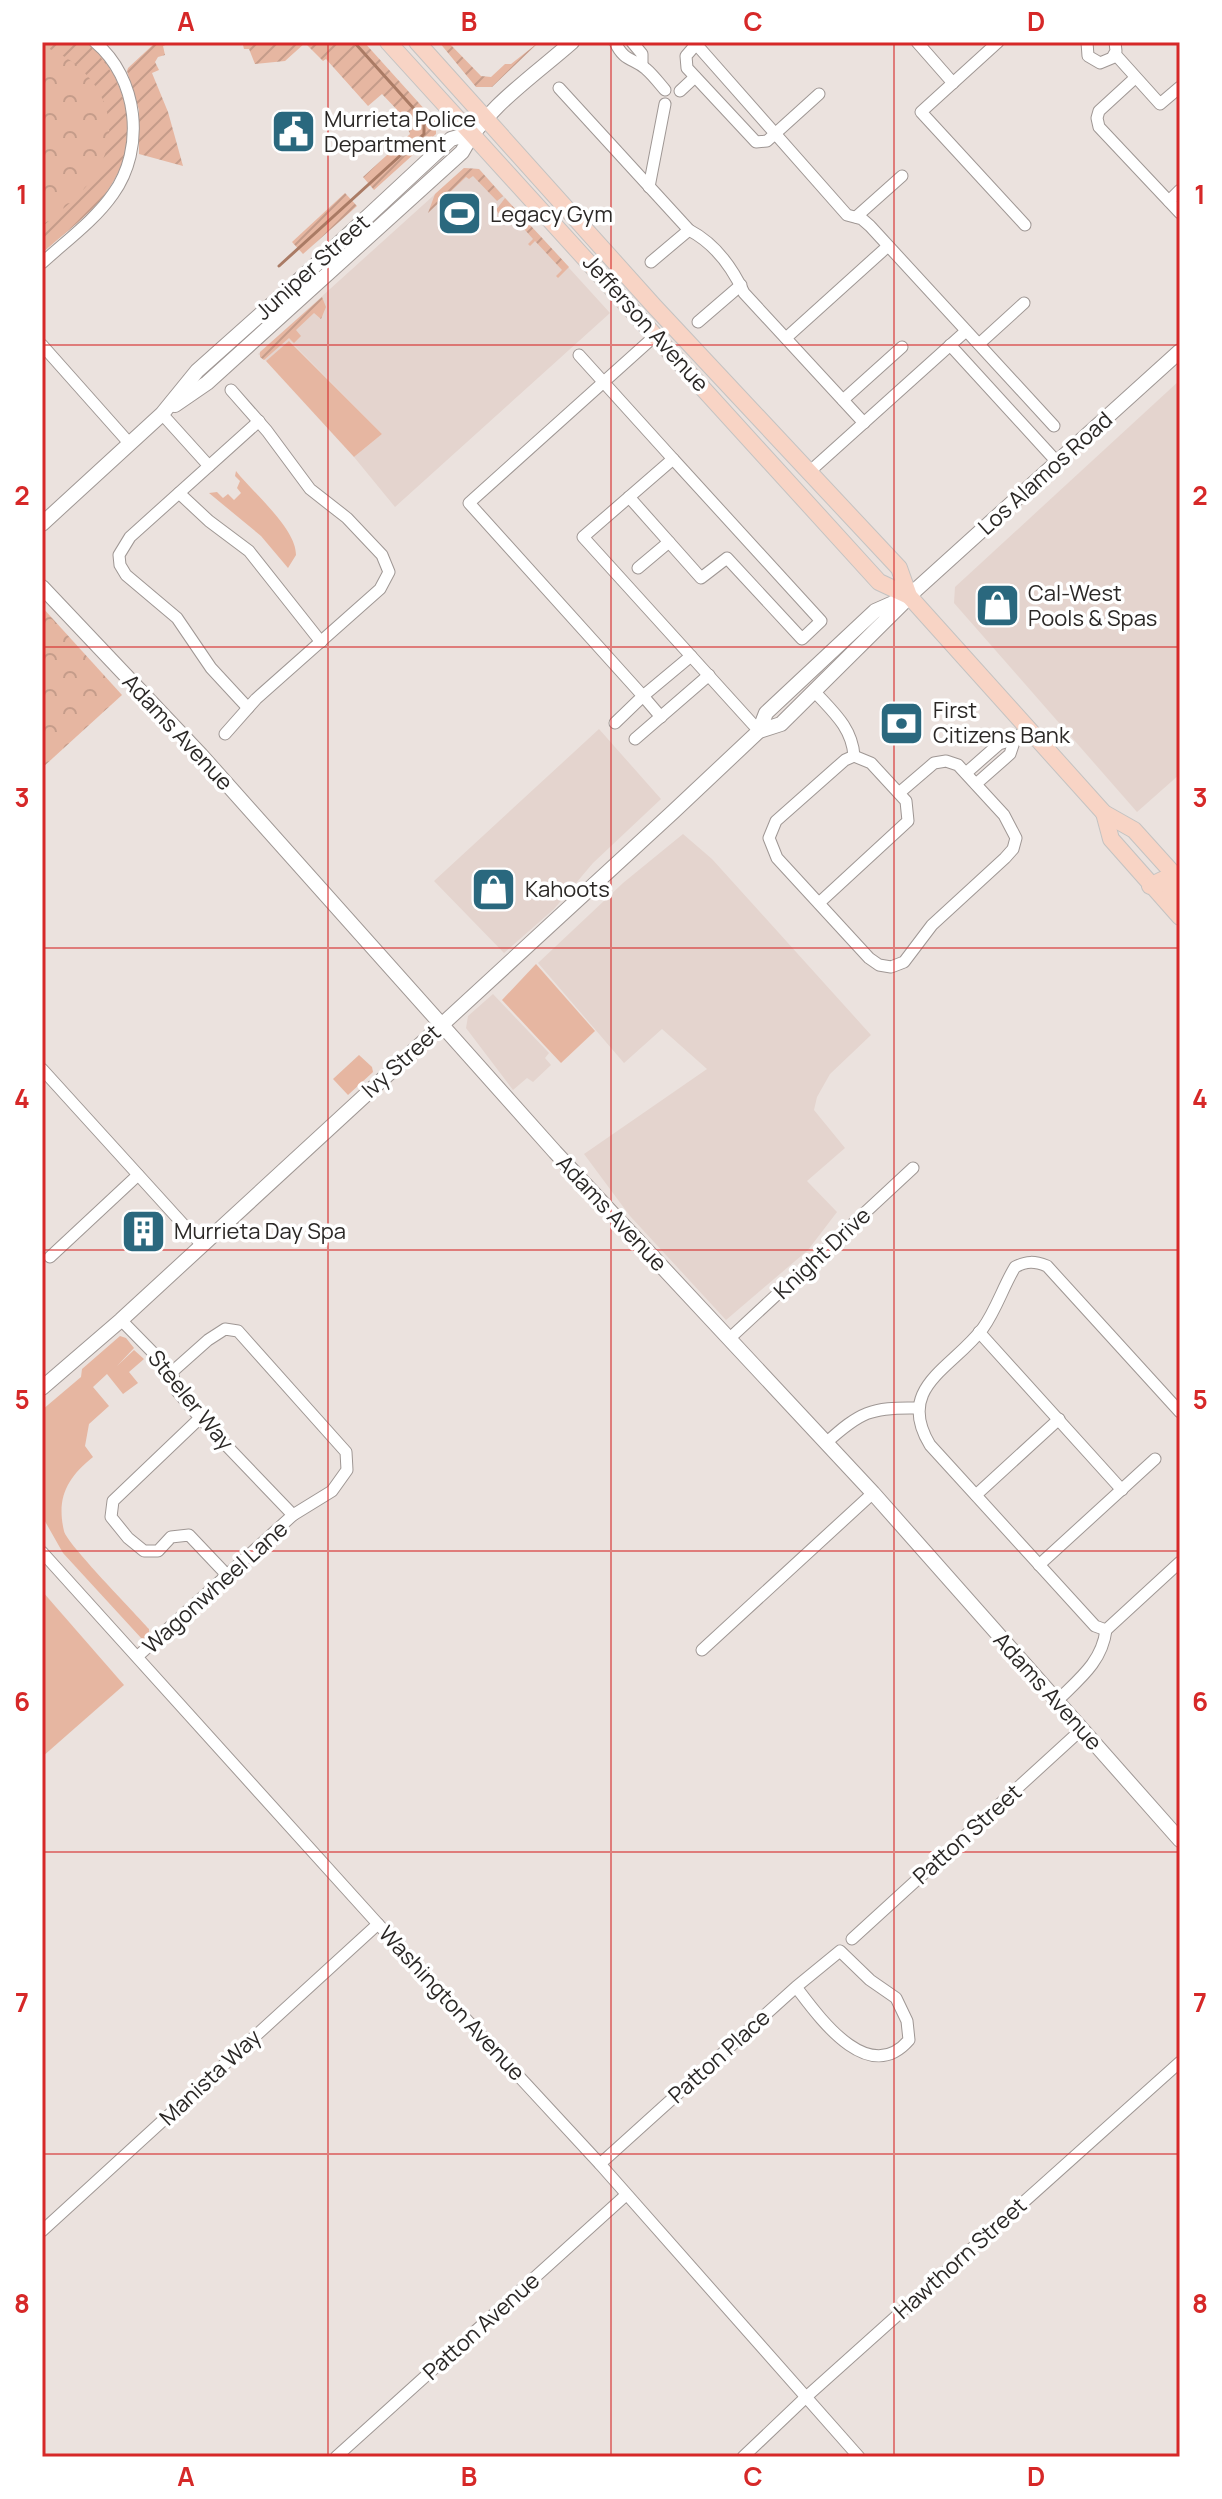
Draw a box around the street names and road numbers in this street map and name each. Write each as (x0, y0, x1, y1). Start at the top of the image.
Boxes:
street label: Juniper Street (248, 207, 376, 326)
street label: Jefferson Avenue (576, 248, 716, 398)
street label: Los Alamos Road (971, 405, 1119, 541)
street label: Adams Avenue (116, 667, 240, 797)
street label: Ivy Street (355, 1017, 447, 1105)
street label: Adams Avenue (550, 1148, 674, 1278)
street label: Knight Drive (767, 1200, 877, 1306)
street label: Steeler Way (141, 1344, 241, 1457)
street label: Wagonwheel Lane (136, 1514, 294, 1660)
street label: Adams Avenue (987, 1626, 1109, 1757)
street label: Patton Street (906, 1777, 1028, 1891)
street label: Washington Avenue (372, 1919, 532, 2087)
street label: Patton Place (662, 2002, 776, 2110)
street label: Manista Way (153, 2022, 268, 2132)
street label: Hawthorn Street (887, 2190, 1033, 2326)
street label: Patton Avenue (416, 2266, 546, 2386)

